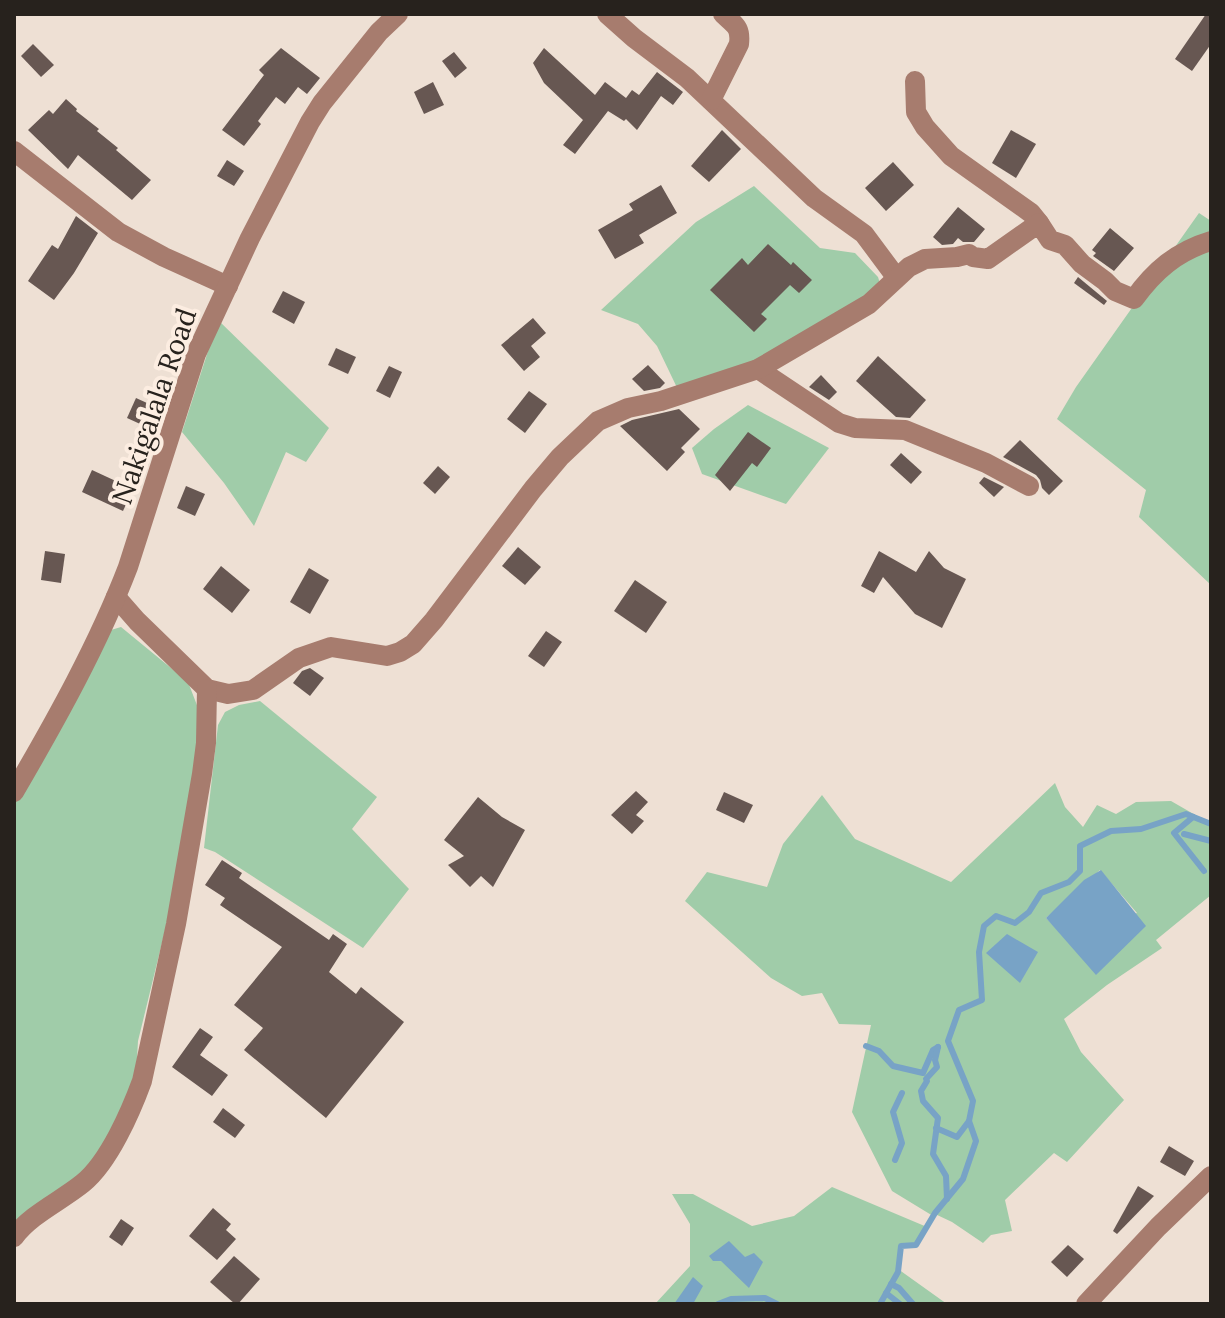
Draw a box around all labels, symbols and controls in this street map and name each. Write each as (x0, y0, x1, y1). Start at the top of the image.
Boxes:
street label: Nakigalala Road (104, 303, 204, 509)

